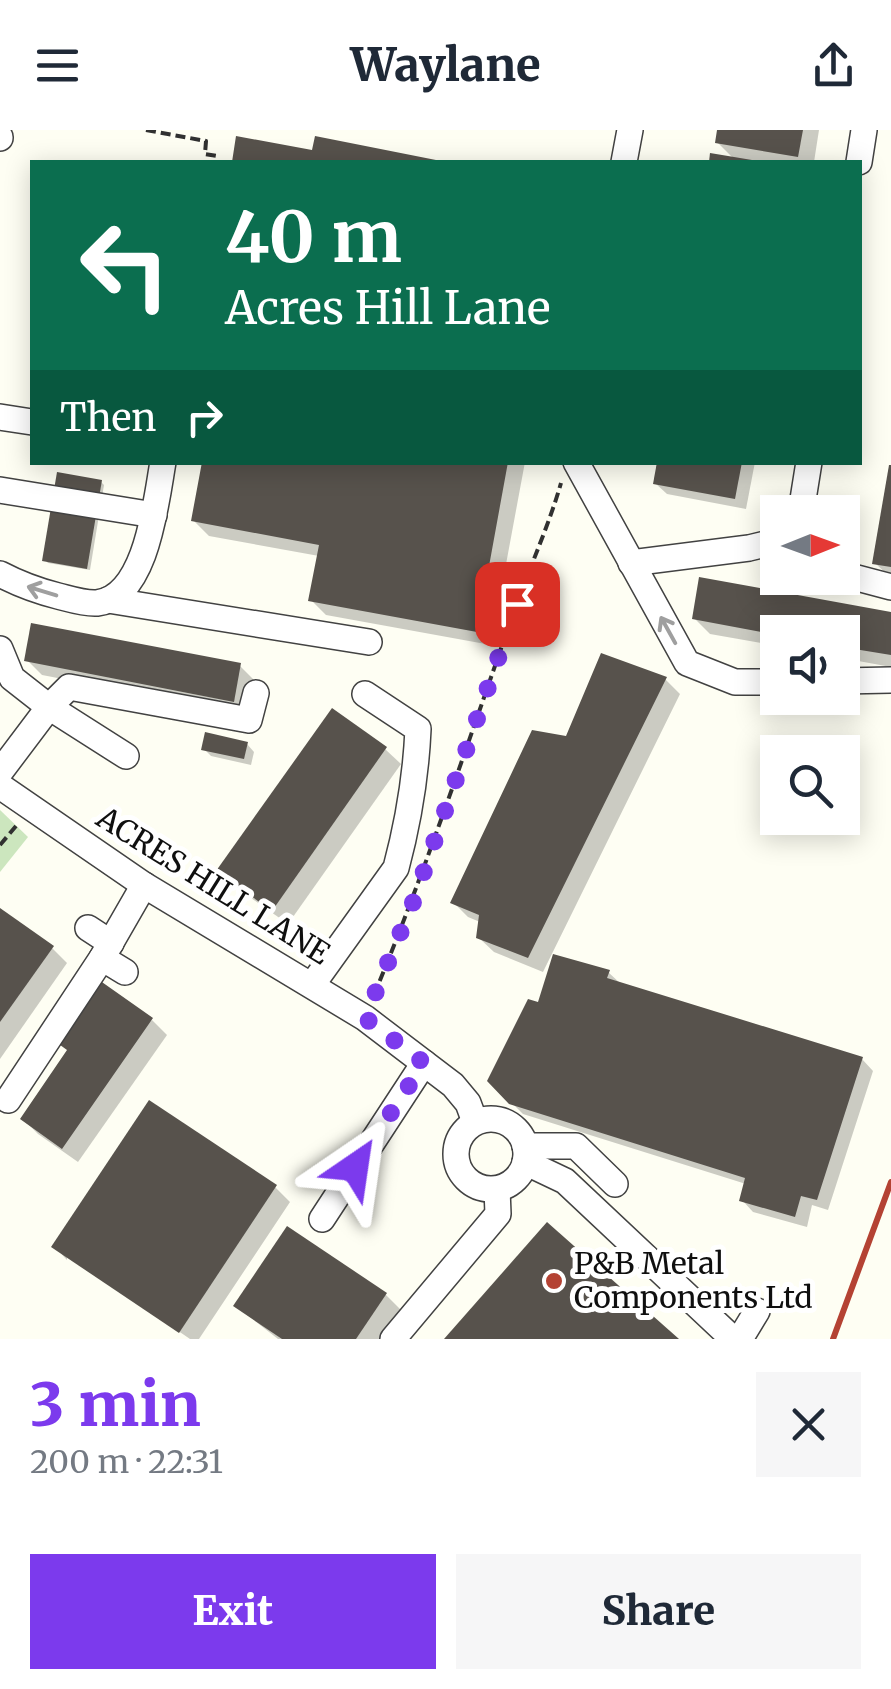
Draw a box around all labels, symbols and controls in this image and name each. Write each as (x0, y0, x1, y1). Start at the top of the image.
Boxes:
text: Waylane (350, 37, 541, 93)
icon: menu (30, 38, 85, 93)
icon: share (806, 38, 861, 93)
text: 40 m (225, 193, 402, 281)
icon: left (60, 200, 190, 330)
text: Acres Hill Lane (225, 280, 551, 336)
icon: right (177, 390, 232, 445)
text: Then (60, 394, 157, 441)
north arrow (760, 495, 860, 595)
map controls (760, 495, 860, 835)
pin (475, 562, 560, 647)
icon: arrive (490, 577, 545, 632)
one-way arrow (27, 581, 58, 599)
one-way arrow (658, 615, 678, 645)
button: sound (760, 615, 860, 715)
button: search (760, 735, 860, 835)
street label: ACRES HILL LANE (89, 798, 337, 972)
position arrow (303, 1115, 407, 1219)
place label: P&B Metal Components Ltd (574, 1244, 813, 1316)
marker: P&B Metal Components Ltd (543, 1270, 565, 1292)
text: 3 min (30, 1367, 201, 1442)
button: close (756, 1372, 861, 1477)
text: 200 m · 22:31 (30, 1442, 223, 1482)
button: Exit (30, 1554, 436, 1669)
button: Share (456, 1554, 861, 1669)

